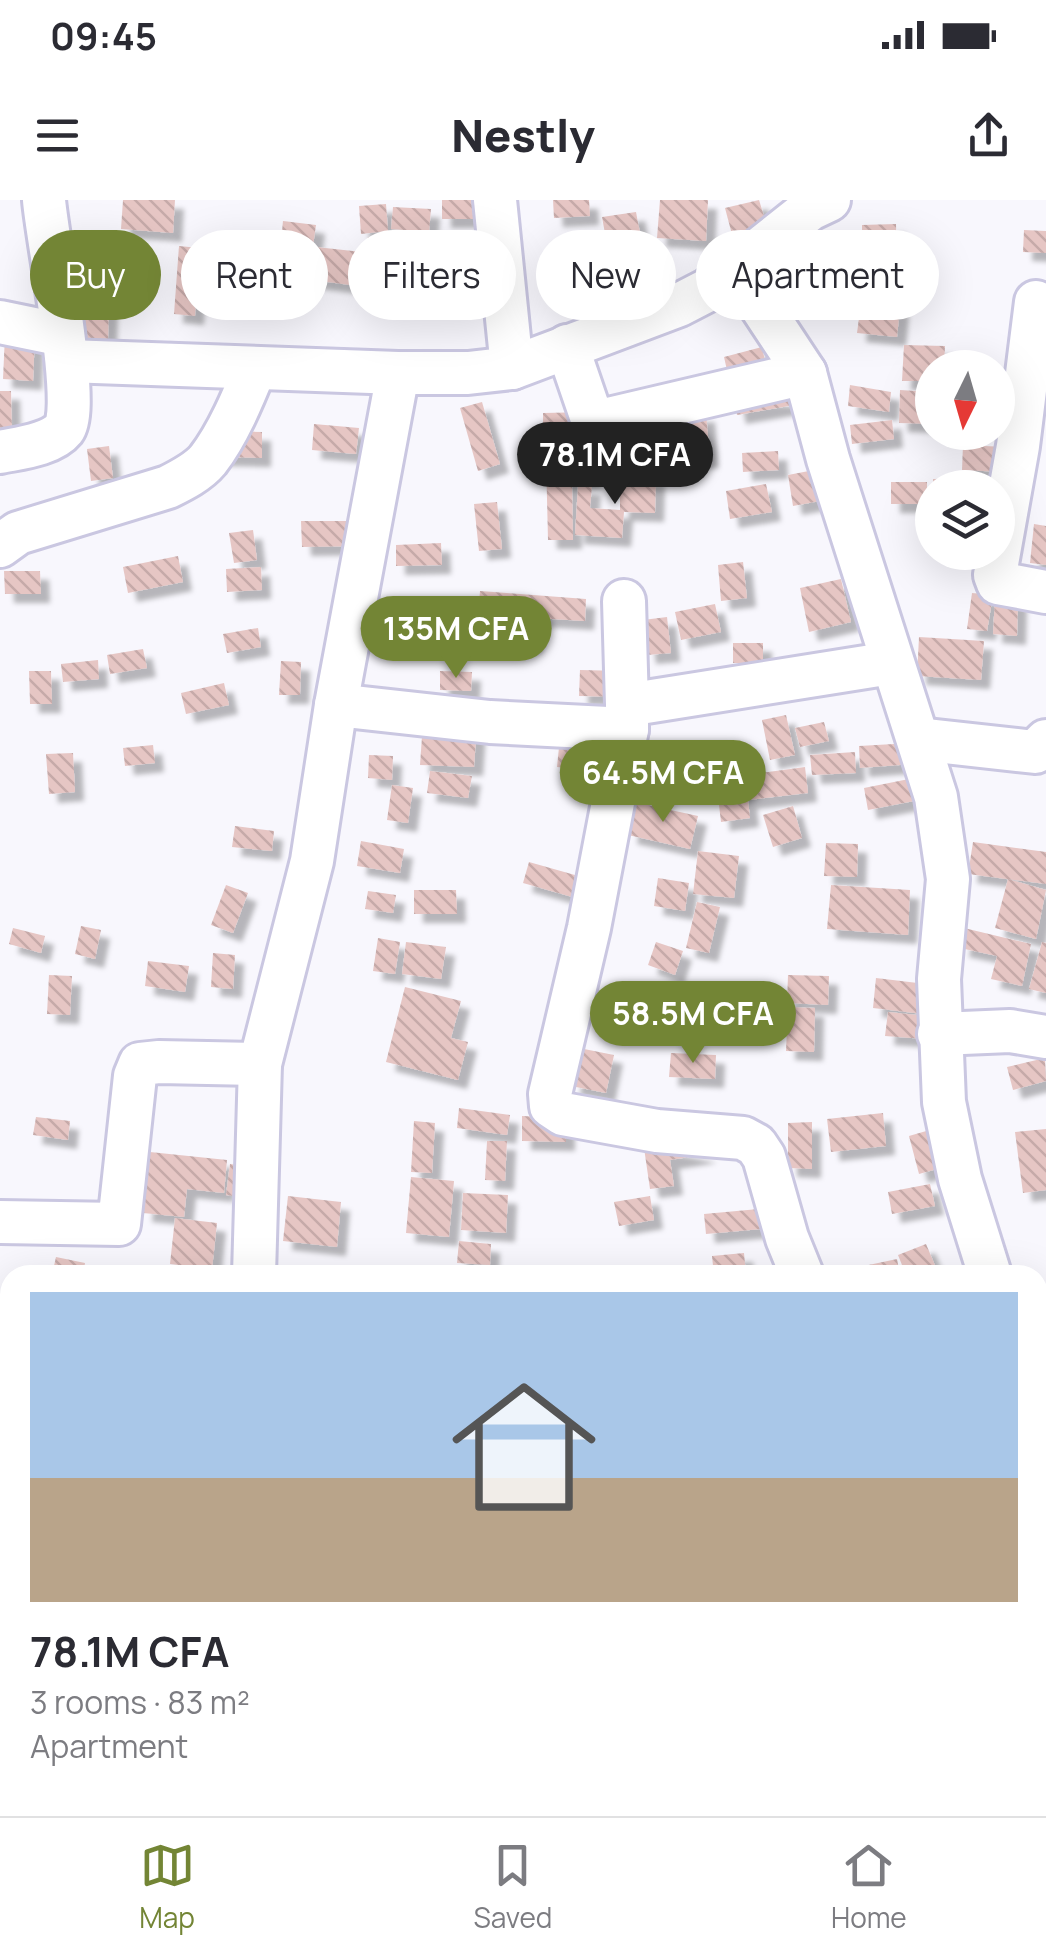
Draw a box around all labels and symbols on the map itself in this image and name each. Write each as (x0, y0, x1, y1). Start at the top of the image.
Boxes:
north arrow (915, 350, 1015, 450)
pin: 78.1M CFA (501, 422, 729, 507)
pin: 135M CFA (353, 596, 559, 681)
pin: 64.5M CFA (549, 740, 777, 825)
pin: 58.5M CFA (579, 981, 807, 1066)

